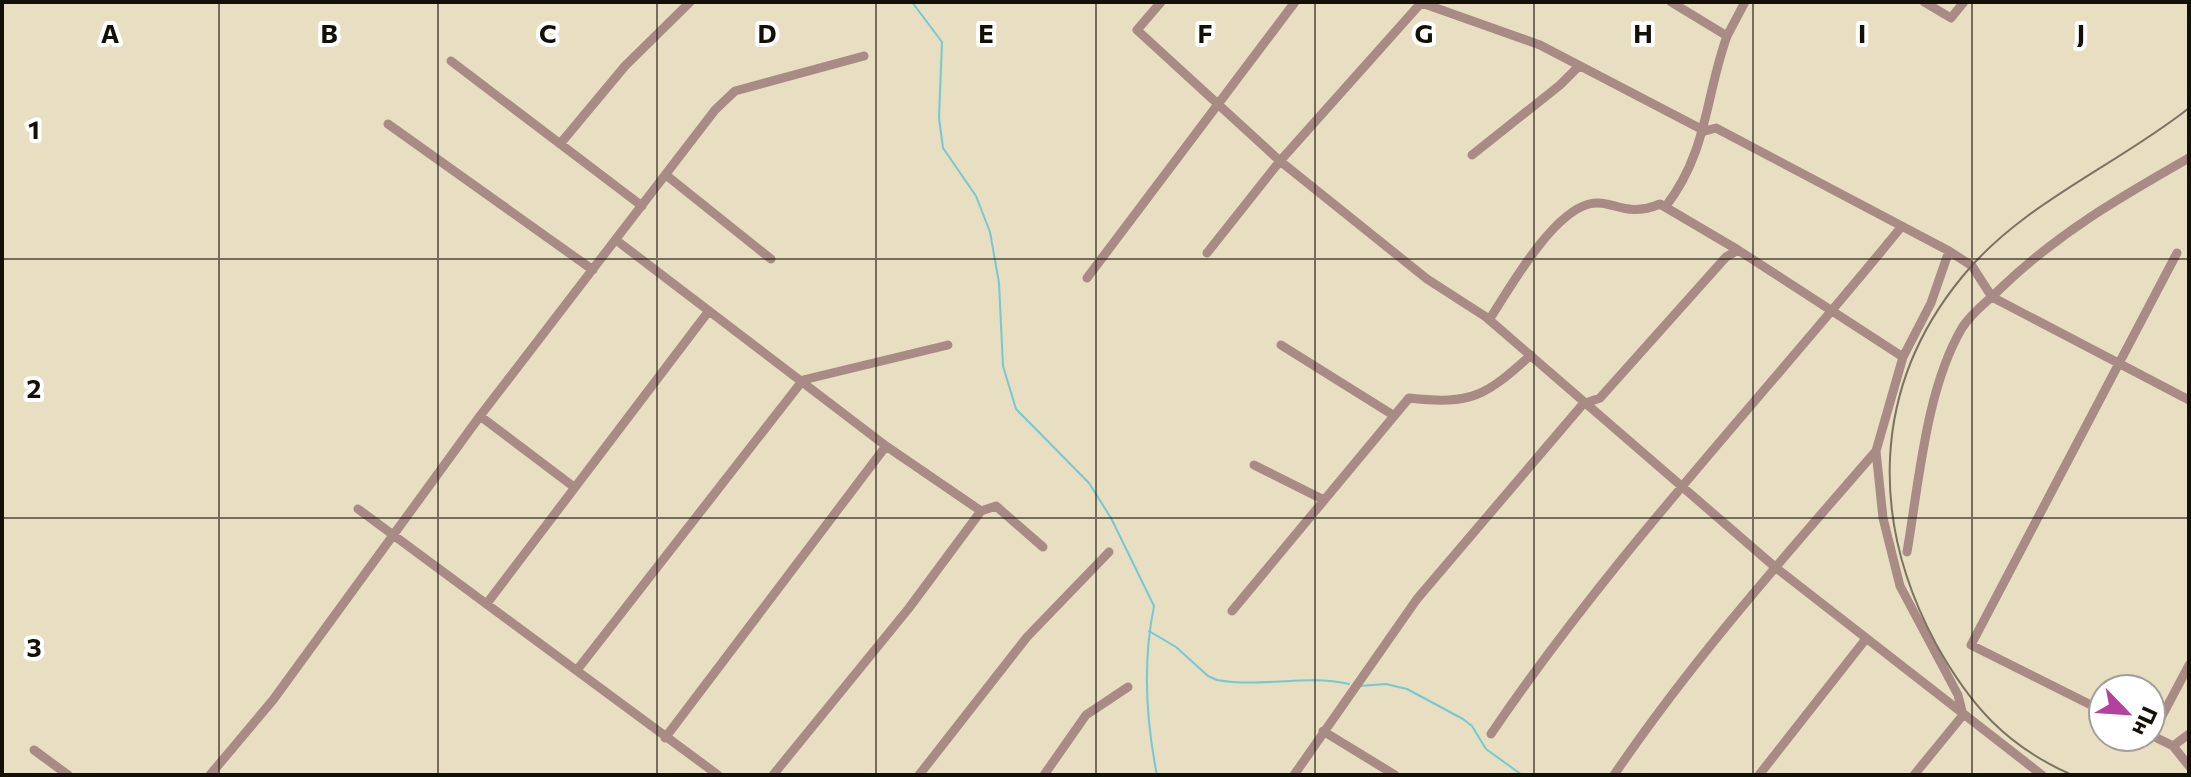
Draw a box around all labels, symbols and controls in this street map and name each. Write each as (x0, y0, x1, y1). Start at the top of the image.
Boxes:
text: A (101, 17, 120, 48)
text: B (320, 17, 338, 48)
text: C (539, 17, 557, 48)
text: D (757, 17, 777, 48)
text: E (978, 17, 994, 48)
text: F (1197, 17, 1213, 48)
text: G (1415, 17, 1433, 48)
text: H (1633, 17, 1653, 48)
text: I (1858, 17, 1866, 48)
text: J (2077, 17, 2085, 48)
text: 1 (28, 113, 40, 144)
text: 2 (27, 372, 41, 403)
text: 3 (26, 631, 42, 662)
north arrow (2087, 673, 2167, 753)
text: Пн (2127, 703, 2164, 741)

